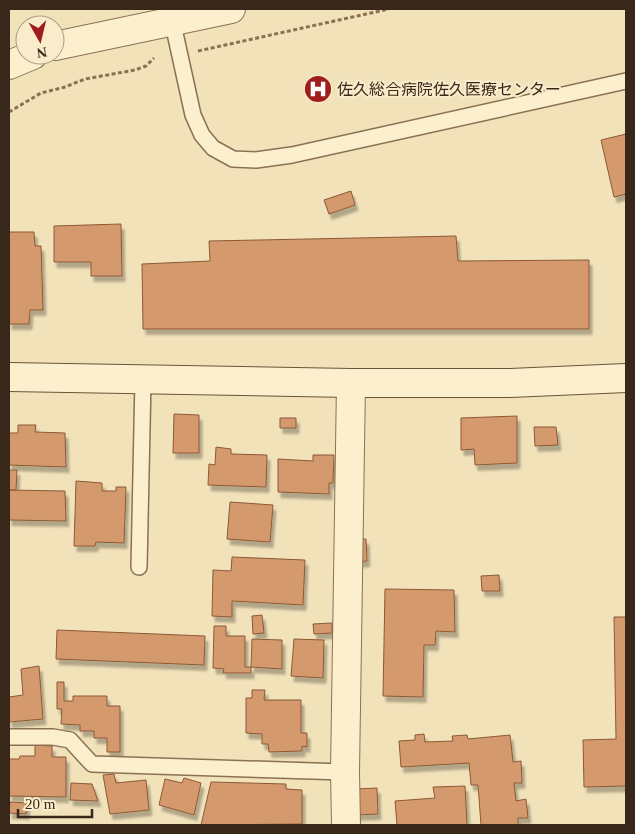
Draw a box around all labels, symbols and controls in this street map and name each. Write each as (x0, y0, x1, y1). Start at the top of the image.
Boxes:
north arrow (15, 15, 65, 65)
text: N (36, 44, 48, 61)
hospital icon: 佐久総合病院佐久医療センター (303, 74, 333, 104)
place label: 佐久総合病院佐久医療センター (337, 81, 561, 98)
scale bar (18, 786, 91, 818)
text: 20 m (25, 796, 56, 812)

